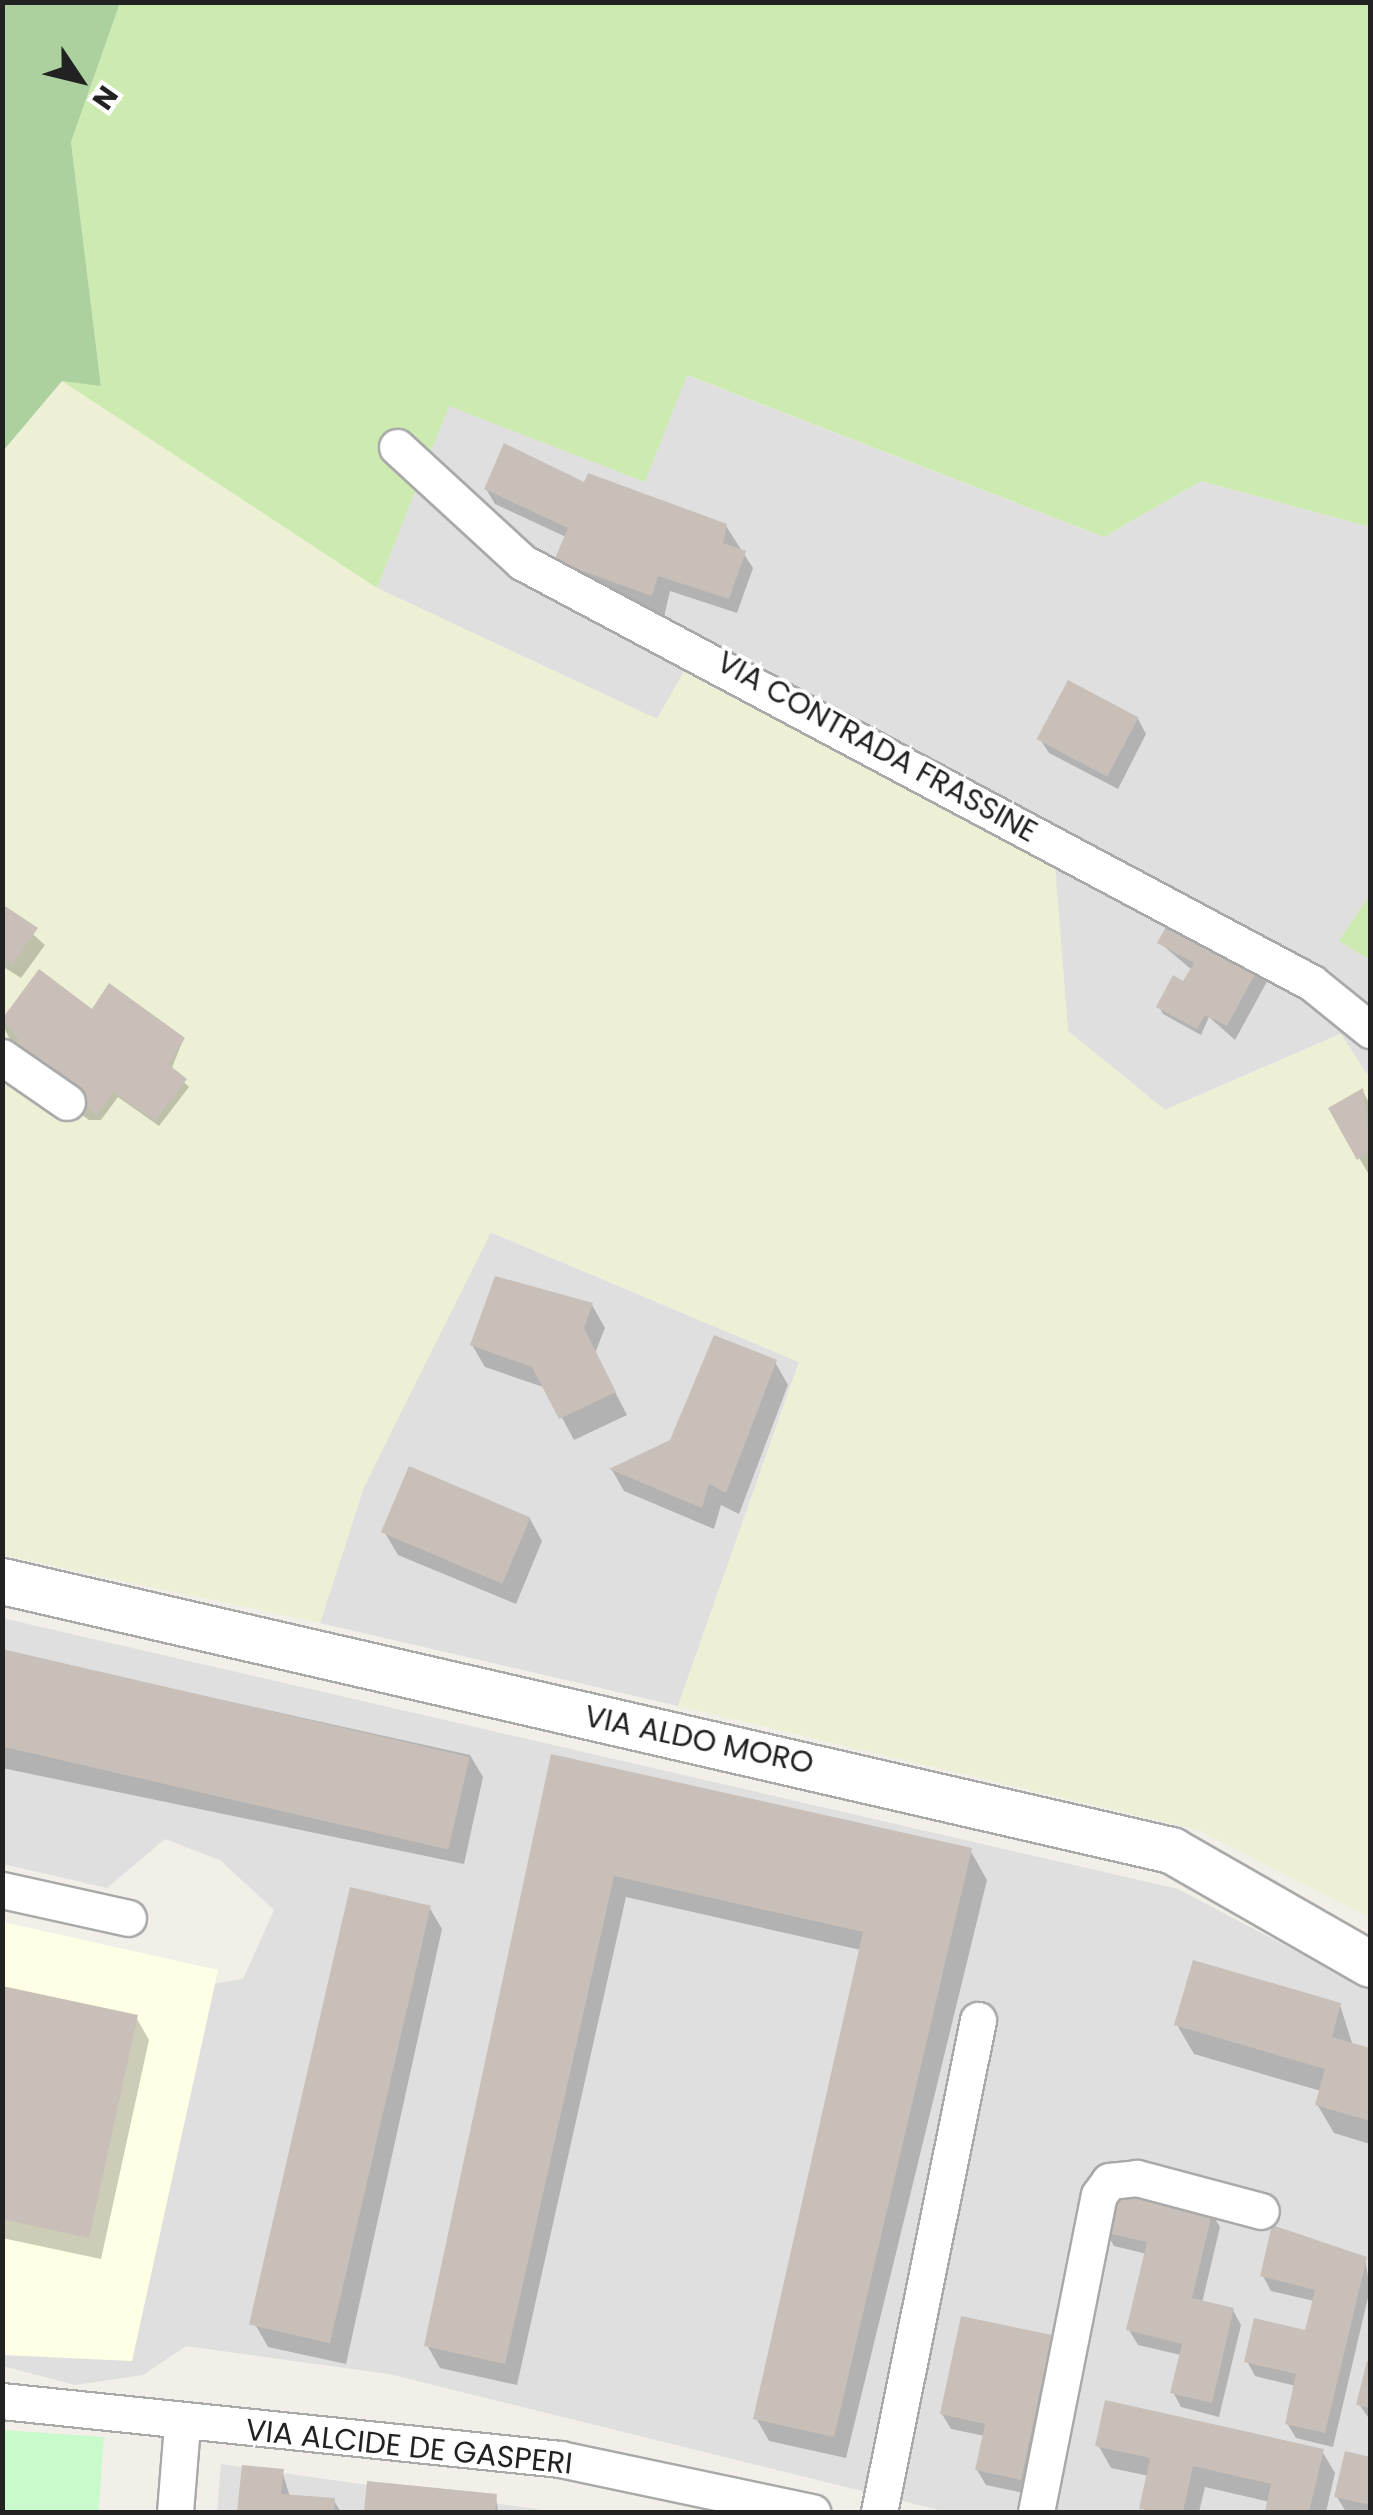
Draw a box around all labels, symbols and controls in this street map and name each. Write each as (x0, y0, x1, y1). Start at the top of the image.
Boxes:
north arrow (30, 30, 130, 130)
text: N (83, 78, 127, 117)
street label: VIA CONTRADA FRASSINE (711, 644, 1043, 850)
street label: VIA ALDO MORO (581, 1698, 817, 1782)
street label: VIA ALCIDE DE GASPERI (244, 2412, 574, 2482)

